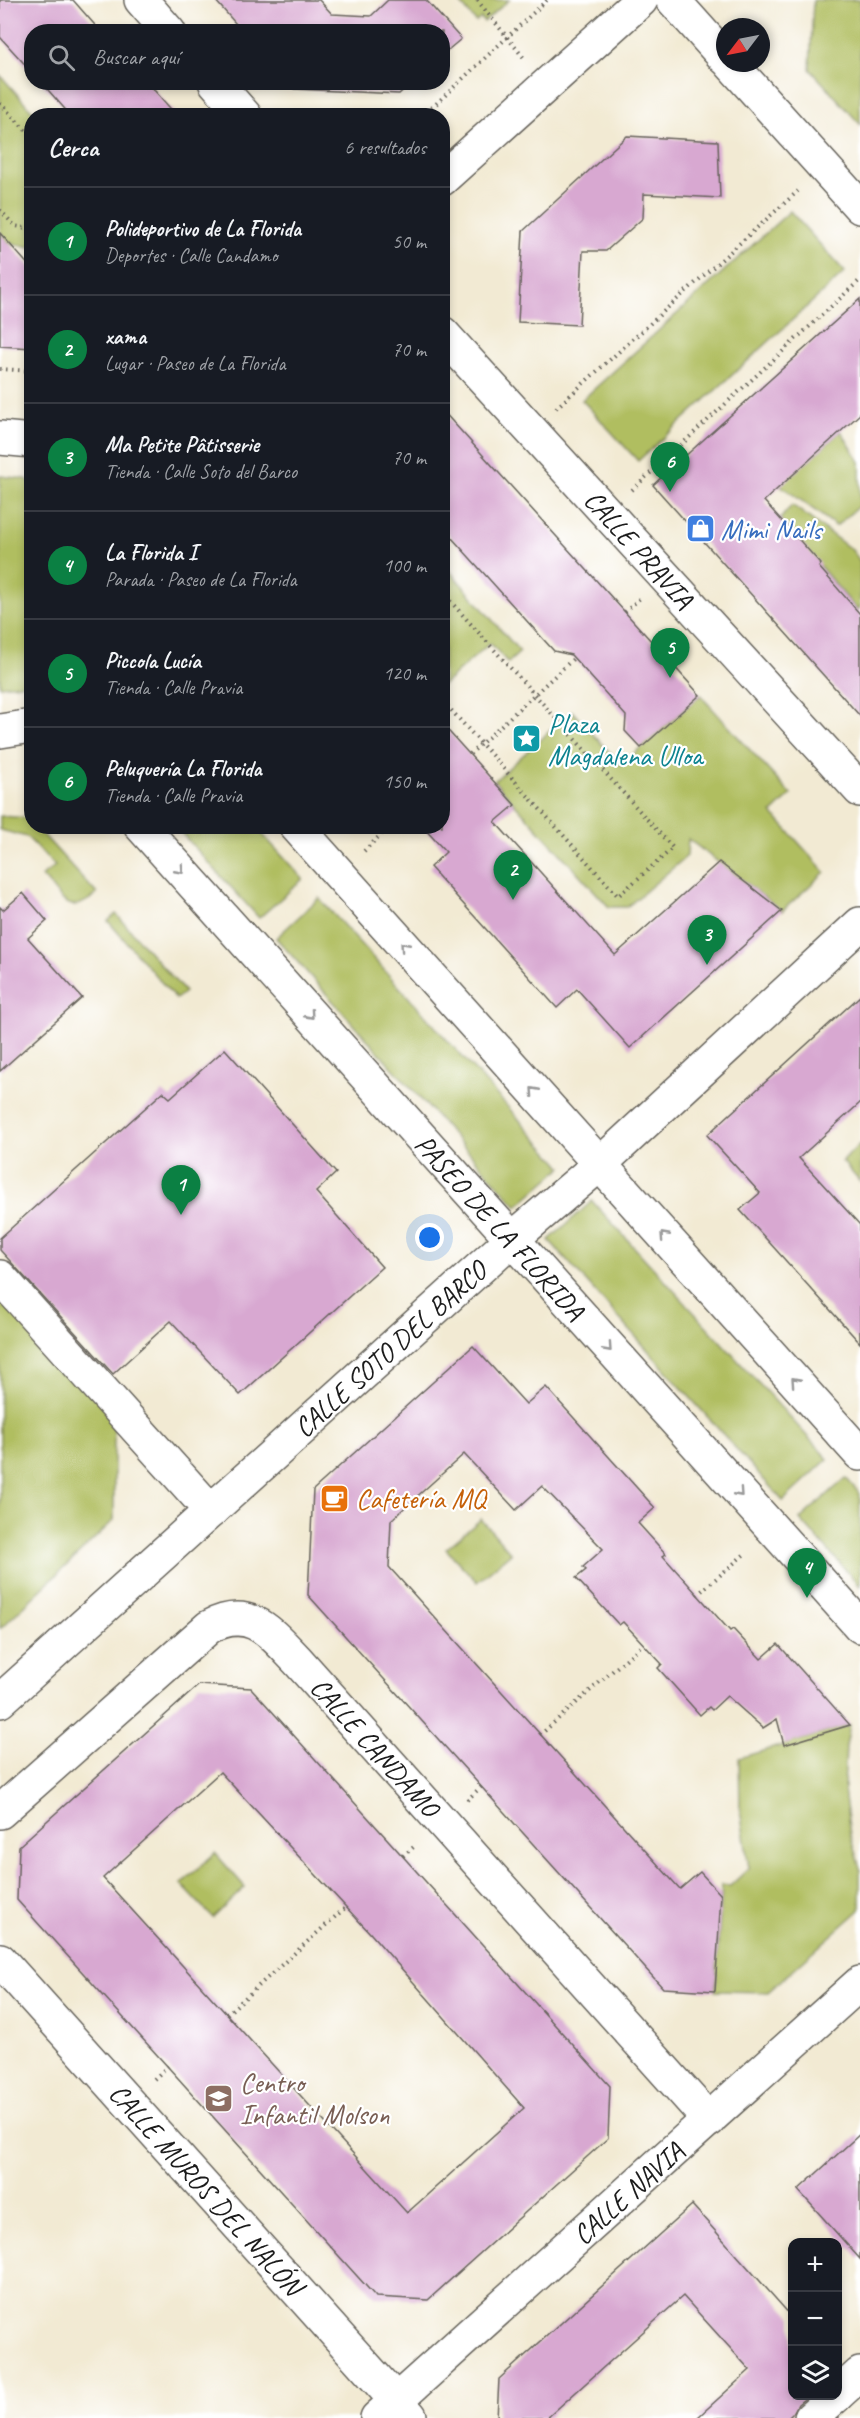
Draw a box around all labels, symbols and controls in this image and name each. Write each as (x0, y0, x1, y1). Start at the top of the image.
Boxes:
north arrow (716, 18, 770, 72)
search box (24, 24, 450, 90)
icon: search (45, 41, 78, 74)
text: Buscar aquí (93, 43, 179, 71)
text: Cerca (48, 131, 98, 164)
text: 6 resultados (344, 135, 426, 160)
text: Polideportivo de La Florida (105, 215, 301, 243)
text: 1 (63, 229, 72, 254)
text: 50 m (392, 229, 426, 254)
text: Deportes · Calle Candamo (105, 243, 277, 268)
text: хата (105, 323, 146, 351)
text: 2 (63, 337, 72, 362)
text: 70 m (392, 337, 426, 362)
text: Lugar · Paseo de La Florida (105, 351, 285, 376)
text: Ma Petite Pâtisserie (105, 431, 259, 459)
pin: 6 (650, 442, 690, 492)
text: 3 (63, 445, 72, 470)
text: 70 m (392, 445, 426, 470)
text: Tienda · Calle Soto del Barco (105, 459, 297, 484)
street label: CALLE PRAVIA (577, 483, 702, 616)
place label: Mimi Nails (721, 512, 824, 547)
shop icon: Mimi Nails (684, 513, 716, 545)
text: La Florida I (105, 539, 197, 567)
text: 4 (63, 553, 72, 578)
text: 100 m (383, 553, 426, 578)
text: Parada · Paseo de La Florida (105, 567, 297, 592)
pin: 5 (650, 628, 690, 678)
text: Piccola Lucía (105, 647, 201, 675)
text: 5 (63, 661, 72, 686)
text: 120 m (383, 661, 426, 686)
text: Tienda · Calle Pravia (105, 675, 242, 700)
place label: Plaza Magdalena Ulloa (548, 706, 705, 773)
place icon: Plaza Magdalena Ulloa (511, 723, 543, 755)
text: Peluquería La Florida (105, 755, 262, 783)
text: 6 (63, 769, 72, 794)
text: 150 m (383, 769, 426, 794)
text: Tienda · Calle Pravia (105, 783, 242, 808)
pin: 2 (494, 850, 532, 900)
one-way arrow (173, 863, 184, 874)
pin: 3 (688, 916, 726, 965)
one-way arrow (400, 942, 411, 953)
one-way arrow (303, 1008, 314, 1019)
one-way arrow (530, 1087, 541, 1098)
street label: PASEO DE LA FLORIDA (408, 1127, 593, 1328)
pin: 1 (162, 1166, 201, 1215)
your location (415, 1223, 444, 1252)
one-way arrow (660, 1232, 671, 1243)
street label: CALLE SOTO DEL BARCO (287, 1251, 496, 1445)
one-way arrow (601, 1341, 612, 1352)
one-way arrow (791, 1377, 802, 1388)
place label: Cafetería MQ (356, 1481, 489, 1516)
cafe icon: Cafetería MQ (319, 1482, 351, 1514)
one-way arrow (732, 1486, 743, 1496)
pin: 4 (788, 1548, 826, 1598)
street label: CALLE CANDAMO (303, 1670, 449, 1826)
place label: Centro Infantil Molson (240, 2065, 390, 2132)
street label: CALLE MUROS DEL NALÓN (102, 2076, 313, 2305)
school or university icon: Centro Infantil Molson (203, 2082, 235, 2114)
street label: CALLE NAVIA (565, 2133, 691, 2252)
map controls (788, 2238, 842, 2400)
button: + (788, 2238, 842, 2292)
button: − (788, 2292, 842, 2346)
button: layers (788, 2346, 842, 2400)

